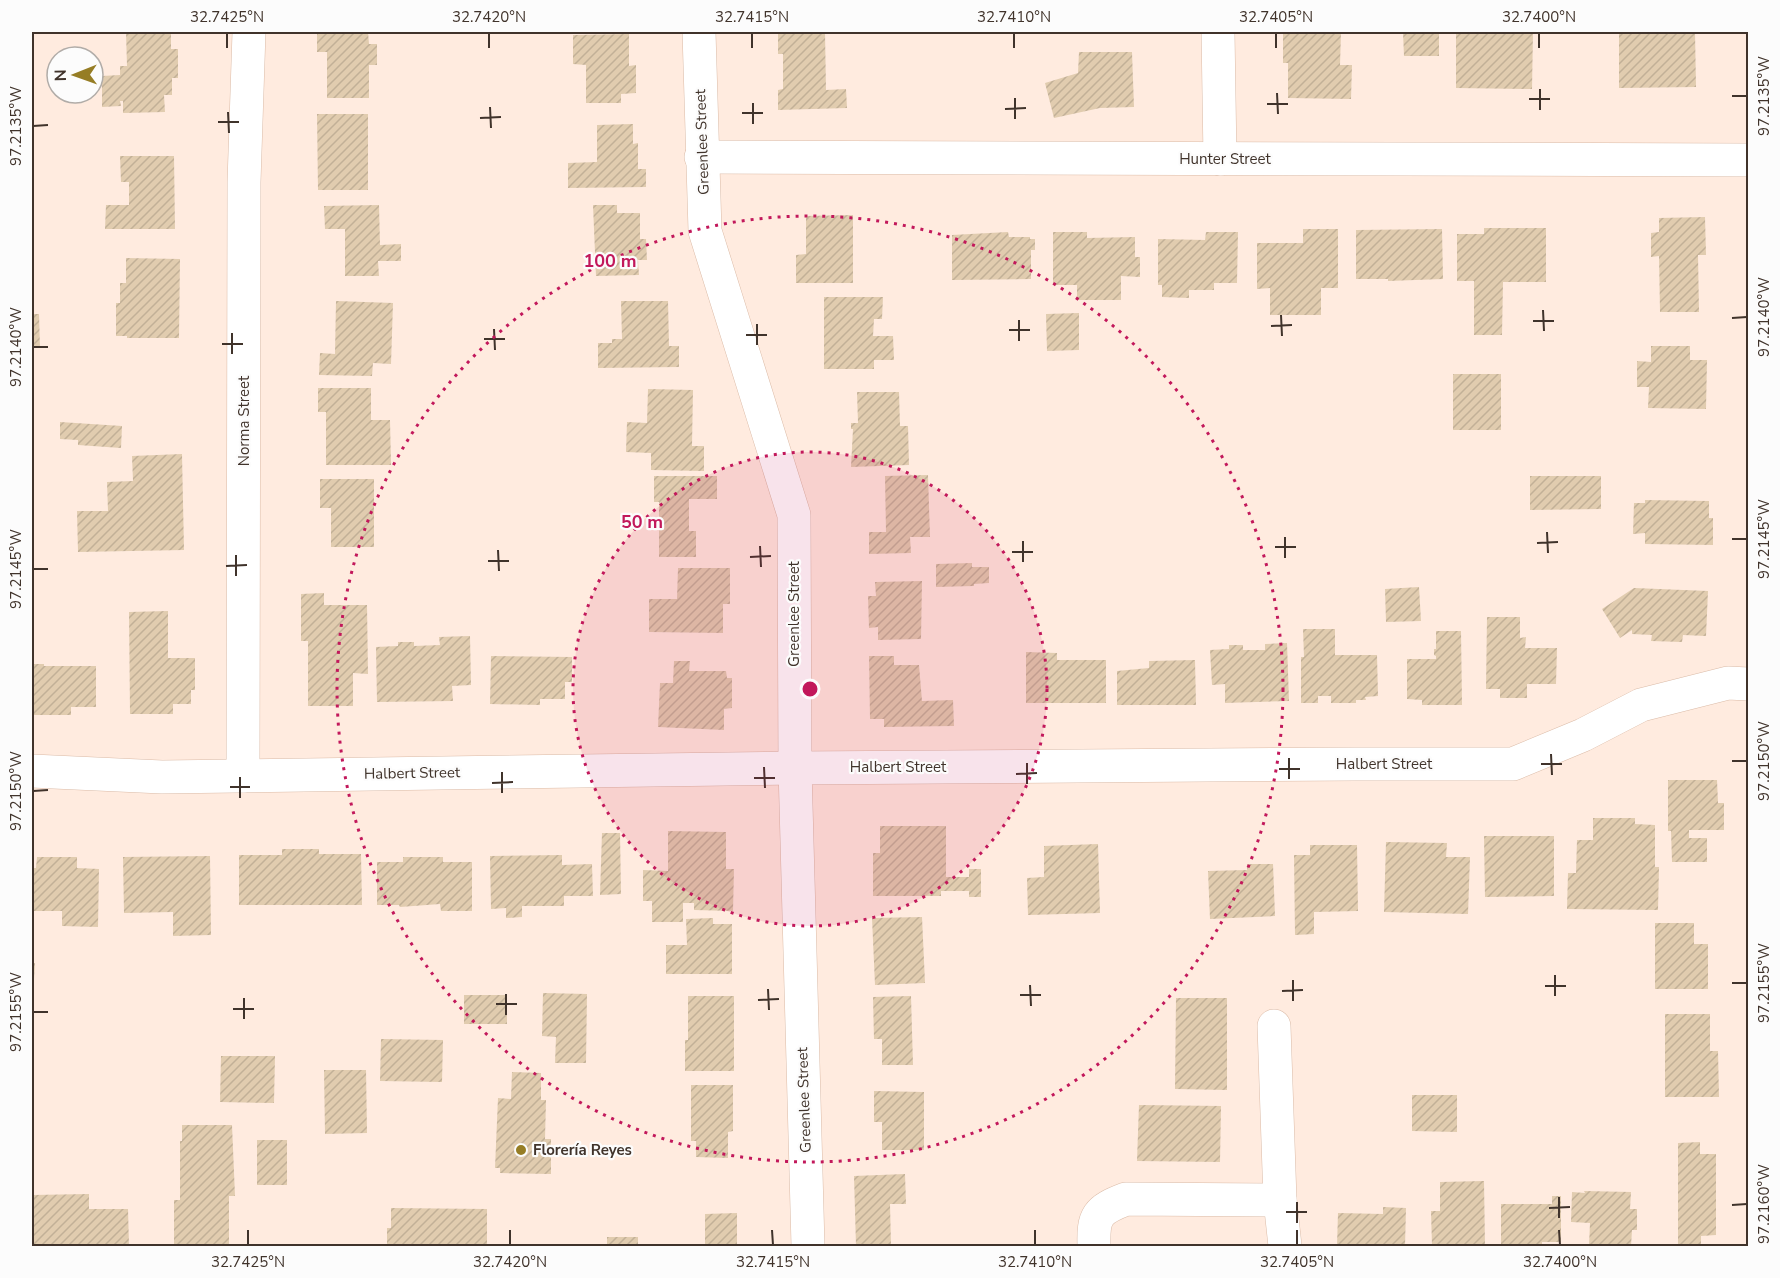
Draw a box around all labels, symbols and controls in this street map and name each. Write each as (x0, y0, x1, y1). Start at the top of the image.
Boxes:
text: 32.7425°N (190, 7, 264, 27)
text: 32.7420°N (452, 7, 526, 27)
text: 32.7415°N (715, 7, 789, 27)
text: 32.7410°N (977, 7, 1051, 27)
text: 32.7405°N (1239, 7, 1313, 27)
text: 32.7400°N (1502, 7, 1576, 27)
north arrow (45, 45, 105, 105)
text: 97.2135°W (1754, 56, 1774, 136)
text: N (50, 69, 72, 81)
text: 97.2135°W (6, 86, 26, 166)
street label: Greenlee Street (690, 88, 714, 195)
street label: Hunter Street (1179, 149, 1272, 169)
text: 100 m (583, 249, 637, 273)
text: 97.2140°W (1754, 277, 1774, 357)
text: 97.2140°W (6, 307, 26, 387)
street label: Norma Street (234, 375, 254, 466)
text: 97.2145°W (1754, 499, 1774, 579)
text: 50 m (621, 510, 663, 534)
text: 97.2145°W (6, 529, 26, 609)
street label: Greenlee Street (784, 560, 804, 667)
centre of rings (800, 679, 820, 699)
text: 97.2150°W (1754, 721, 1774, 801)
text: 97.2150°W (6, 751, 26, 831)
street label: Halbert Street (1336, 754, 1433, 774)
street label: Halbert Street (850, 757, 947, 777)
street label: Halbert Street (364, 762, 461, 784)
text: 97.2155°W (1754, 943, 1774, 1023)
text: 97.2155°W (6, 972, 26, 1052)
street label: Greenlee Street (792, 1046, 816, 1153)
place label: Florería Reyes (533, 1140, 632, 1160)
marker: Florería Reyes (514, 1143, 528, 1157)
text: 97.2160°W (1754, 1164, 1774, 1244)
text: 32.7425°N (211, 1252, 285, 1272)
text: 32.7420°N (473, 1252, 547, 1272)
text: 32.7415°N (736, 1252, 810, 1272)
text: 32.7410°N (998, 1252, 1072, 1272)
text: 32.7405°N (1260, 1252, 1334, 1272)
text: 32.7400°N (1523, 1252, 1597, 1272)

